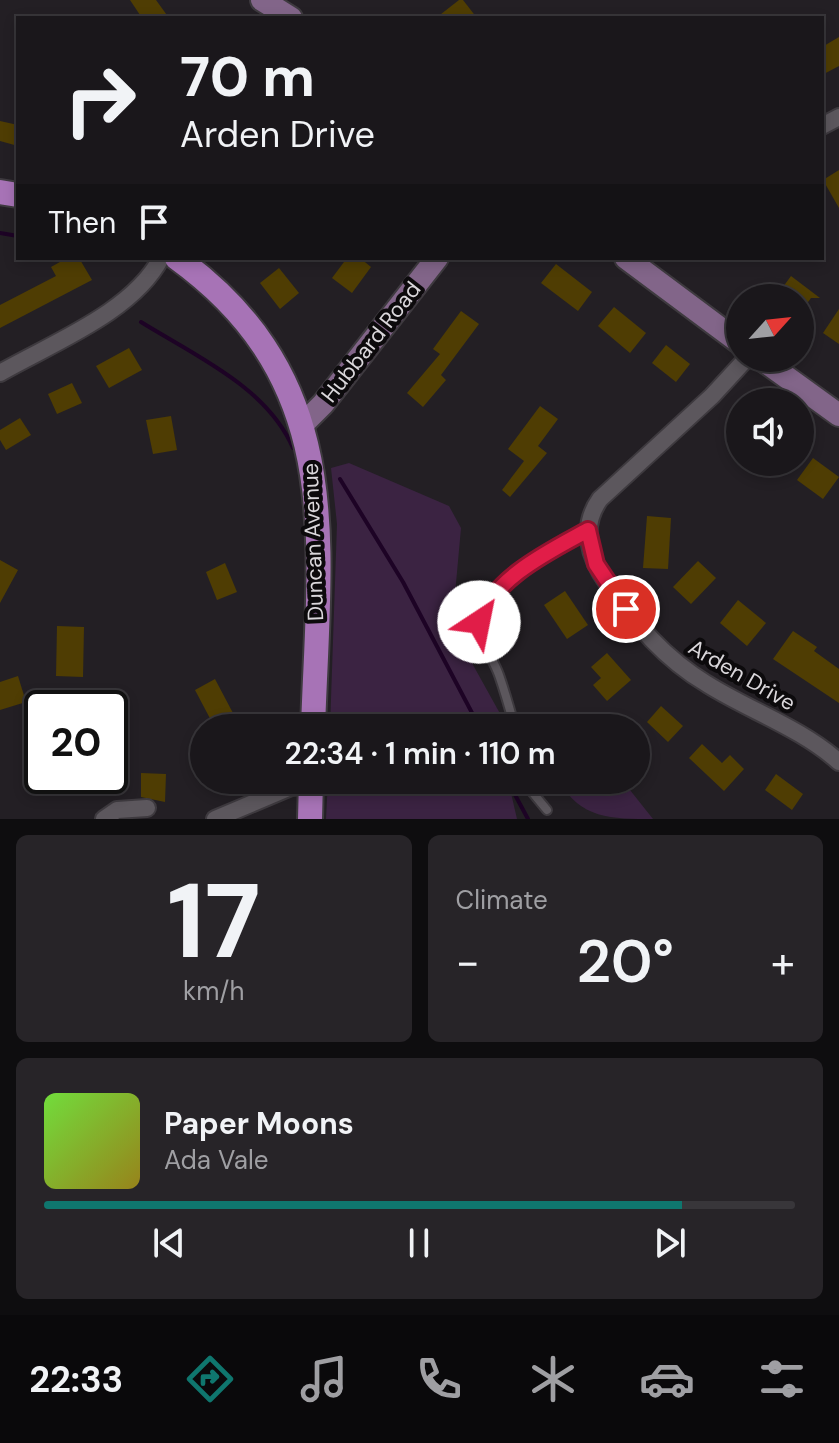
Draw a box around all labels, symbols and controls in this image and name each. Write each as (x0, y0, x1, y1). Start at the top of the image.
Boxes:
text: 70 m (180, 40, 315, 113)
icon: right (48, 48, 152, 152)
text: Arden Drive (180, 111, 375, 158)
icon: arrive (132, 200, 176, 244)
text: Then (48, 203, 116, 242)
street label: Hubbard Road (315, 276, 427, 408)
north arrow (726, 284, 814, 372)
map controls (726, 284, 814, 476)
button: sound (726, 388, 814, 476)
street label: Duncan Avenue (296, 462, 330, 622)
pin (592, 575, 660, 643)
position arrow (437, 580, 521, 664)
icon: arrive (604, 587, 648, 631)
street label: Arden Drive (683, 633, 801, 717)
speed limit sign: 20 (24, 690, 128, 794)
text: 22:34 · 1 min · 110 m (285, 734, 555, 773)
text: 17 (167, 854, 261, 989)
text: Climate (456, 883, 548, 917)
text: 20° (576, 922, 674, 1001)
text: − (456, 933, 480, 991)
text: + (771, 933, 795, 991)
text: km/h (183, 974, 244, 1008)
text: Paper Moons (164, 1104, 354, 1143)
text: Ada Vale (164, 1143, 269, 1177)
icon: previous (147, 1221, 191, 1265)
icon: pause (397, 1221, 441, 1265)
icon: next (648, 1221, 692, 1265)
icon: directions (182, 1351, 238, 1407)
icon: music (296, 1351, 352, 1407)
icon: phone (411, 1351, 467, 1407)
icon: climate (525, 1351, 581, 1407)
icon: car (639, 1351, 695, 1407)
icon: filters (754, 1351, 810, 1407)
text: 22:33 (29, 1356, 123, 1403)

